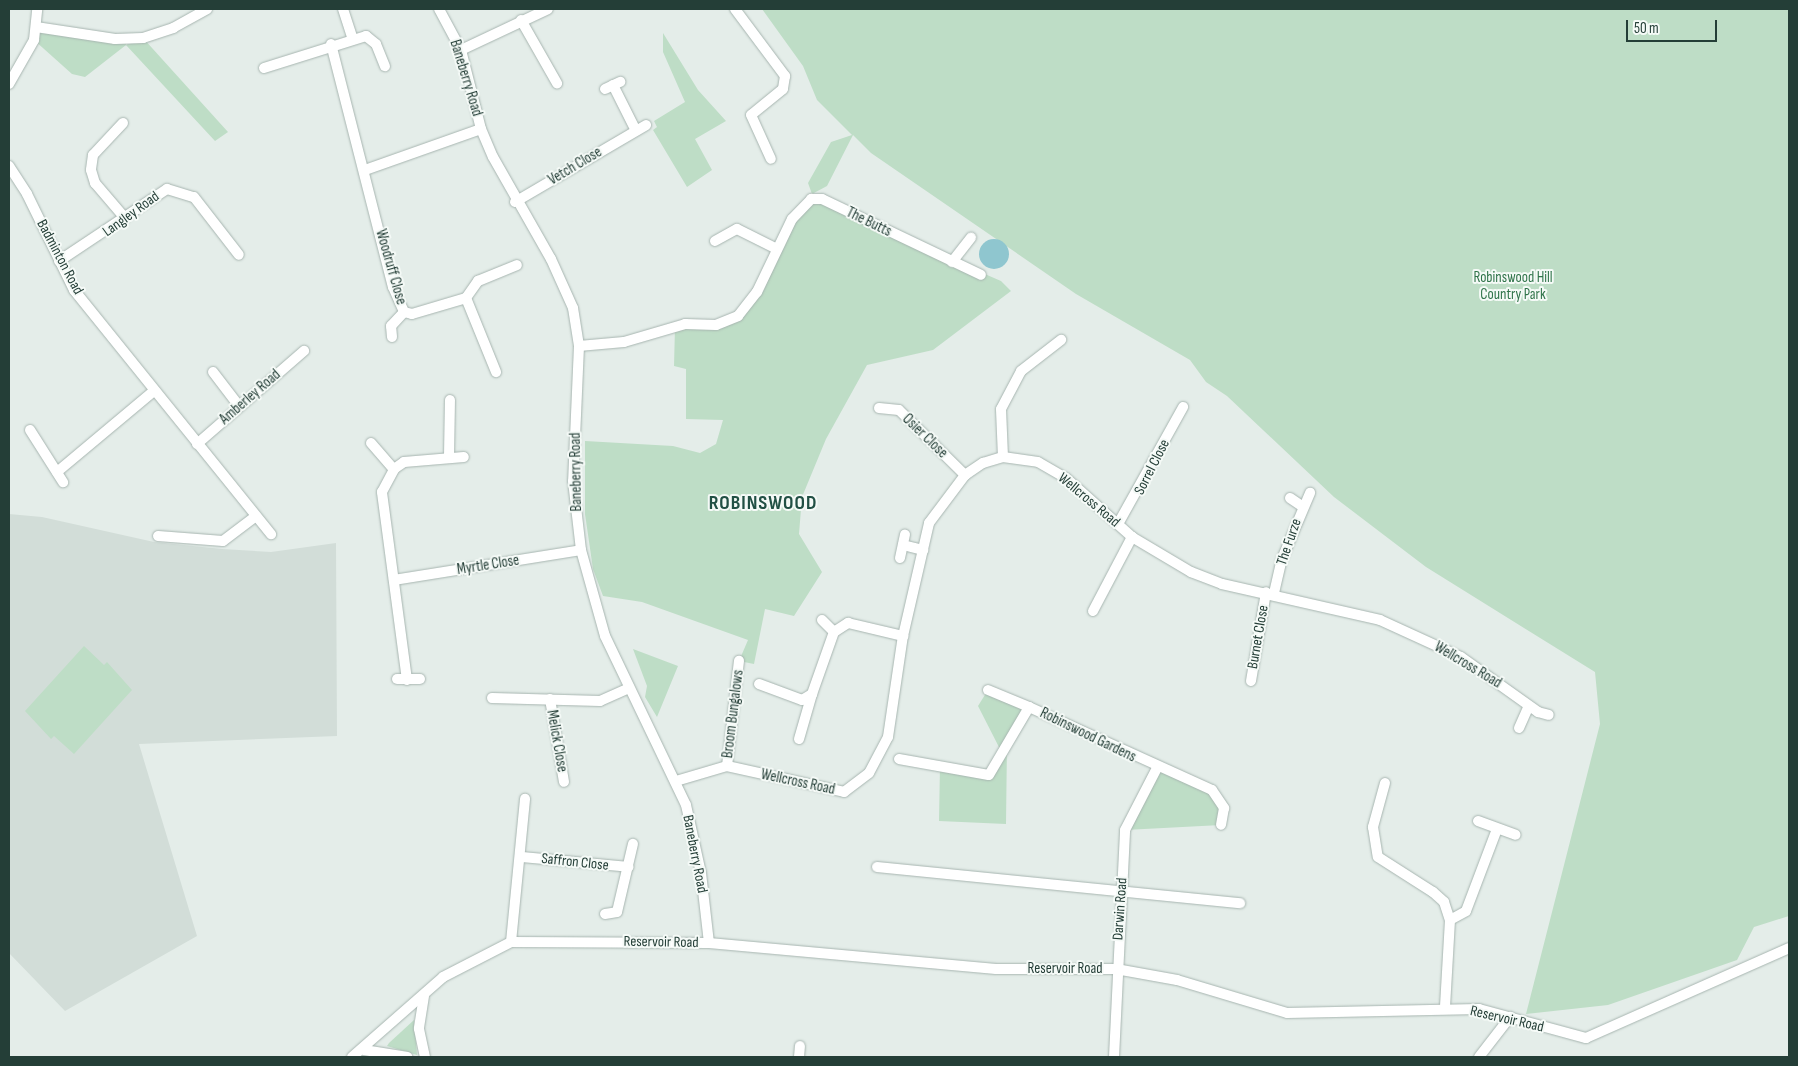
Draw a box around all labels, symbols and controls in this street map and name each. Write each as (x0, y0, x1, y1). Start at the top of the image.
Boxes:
scale bar (1628, 10, 1719, 42)
text: 50 m (1634, 19, 1659, 38)
street label: Baneberry Road (446, 38, 486, 118)
street label: Vetch Close (545, 143, 605, 189)
street label: Langley Road (99, 187, 163, 241)
street label: The Butts (843, 203, 895, 241)
street label: Badminton Road (33, 216, 87, 298)
street label: Woodruff Close (372, 227, 410, 307)
park label: Robinswood Hill Country Park (1473, 268, 1553, 303)
street label: Amberley Road (216, 366, 284, 428)
street label: Osier Close (899, 410, 951, 462)
street label: Baneberry Road (566, 432, 586, 512)
street label: Sorrel Close (1130, 436, 1174, 498)
street label: Wellcross Road (1054, 469, 1124, 531)
district label: ROBINSWOOD (707, 491, 819, 515)
street label: The Furze (1273, 516, 1305, 568)
street label: Myrtle Close (456, 551, 520, 579)
street label: Burnet Close (1244, 604, 1272, 670)
street label: Wellcross Road (1431, 638, 1505, 692)
street label: Broom Bungalows (719, 669, 747, 759)
street label: Robinswood Gardens (1037, 704, 1139, 766)
street label: Melick Close (543, 709, 571, 773)
street label: Wellcross Road (759, 765, 837, 799)
street label: Baneberry Road (679, 813, 711, 895)
street label: Saffron Close (540, 850, 610, 874)
street label: Darwin Road (1109, 877, 1131, 941)
street label: Reservoir Road (623, 932, 699, 952)
street label: Reservoir Road (1028, 960, 1102, 978)
street label: Reservoir Road (1468, 1002, 1546, 1036)

